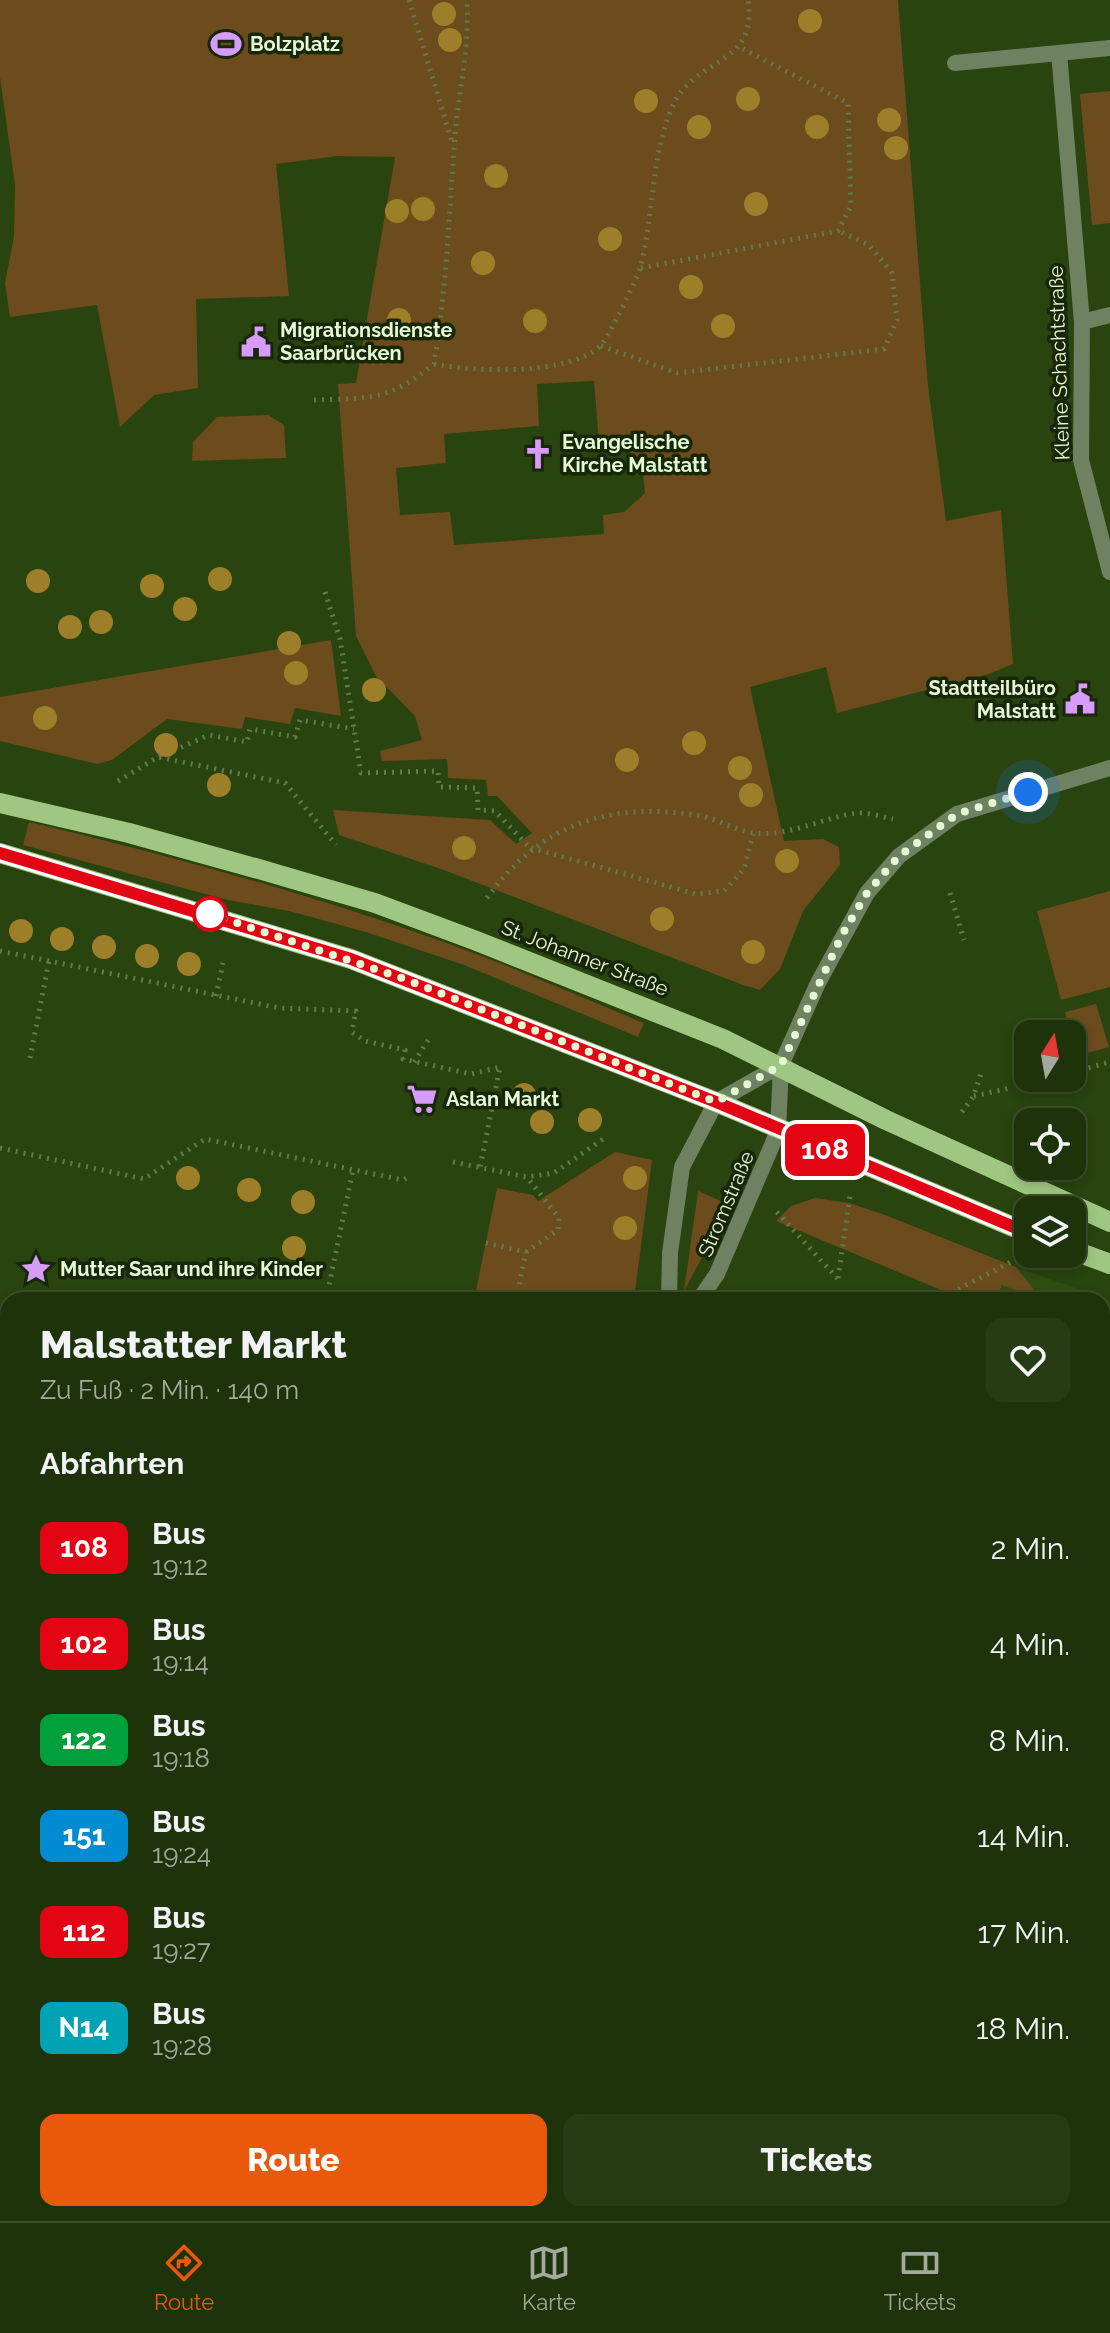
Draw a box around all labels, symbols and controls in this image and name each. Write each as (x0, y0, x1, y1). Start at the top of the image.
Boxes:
sports icon: Bolzplatz (209, 27, 243, 61)
place label: Bolzplatz (250, 32, 340, 56)
street label: Kleine Schachtstraße (1044, 265, 1074, 461)
place label: Migrationsdienste Saarbrücken (280, 318, 452, 365)
public building icon: Migrationsdienste Saarbrücken (239, 325, 273, 359)
place label: Evangelische Kirche Malstatt (562, 430, 708, 477)
church icon: Evangelische Kirche Malstatt (521, 437, 555, 471)
place label: Stadtteilbüro Malstatt (929, 676, 1056, 723)
public building icon: Stadtteilbüro Malstatt (1063, 682, 1097, 716)
your location (1008, 772, 1048, 812)
unlabelled marker (193, 897, 227, 931)
street label: St. Johanner Straße (498, 915, 672, 1001)
north arrow (1014, 1020, 1086, 1092)
map controls (1014, 1020, 1086, 1268)
supermarket icon: Aslan Markt (405, 1082, 439, 1116)
place label: Aslan Markt (446, 1087, 559, 1111)
button: locate (1014, 1108, 1086, 1180)
line badge: 108 (779, 1124, 871, 1176)
text: 108 (801, 1133, 849, 1166)
street label: Stromstraße (693, 1147, 759, 1261)
button: layers (1014, 1196, 1086, 1268)
place icon: Mutter Saar und ihre Kinder (19, 1252, 53, 1286)
place label: Mutter Saar und ihre Kinder (60, 1257, 323, 1281)
button: heart (986, 1318, 1070, 1402)
text: Malstatter Markt (40, 1322, 347, 1367)
text: Zu Fuß · 2 Min. · 140 m (40, 1375, 299, 1405)
text: Abfahrten (40, 1446, 184, 1481)
text: Bus (152, 1516, 206, 1551)
text: 108 (60, 1531, 108, 1564)
text: 2 Min. (991, 1531, 1070, 1566)
text: 19:12 (152, 1551, 208, 1581)
text: Bus (152, 1612, 206, 1647)
text: 102 (61, 1627, 107, 1660)
text: 4 Min. (990, 1627, 1070, 1662)
text: 19:14 (152, 1647, 209, 1677)
text: Bus (152, 1708, 206, 1743)
text: 122 (61, 1723, 107, 1756)
text: 8 Min. (989, 1723, 1070, 1758)
text: 19:18 (152, 1743, 210, 1773)
text: Bus (152, 1804, 206, 1839)
text: 151 (62, 1819, 106, 1852)
text: 14 Min. (977, 1819, 1070, 1854)
text: 19:24 (152, 1839, 211, 1869)
text: Bus (152, 1900, 206, 1935)
text: 112 (62, 1915, 106, 1948)
text: 17 Min. (978, 1915, 1070, 1950)
text: 19:27 (152, 1935, 211, 1965)
text: Bus (152, 1996, 206, 2031)
text: N14 (58, 2011, 110, 2044)
text: 18 Min. (976, 2011, 1070, 2046)
text: 19:28 (152, 2031, 212, 2061)
button: Route (40, 2114, 547, 2206)
button: Tickets (563, 2114, 1070, 2206)
tab: Route (154, 2241, 214, 2315)
tab: Karte (522, 2241, 576, 2315)
tab: Tickets (884, 2241, 956, 2315)

